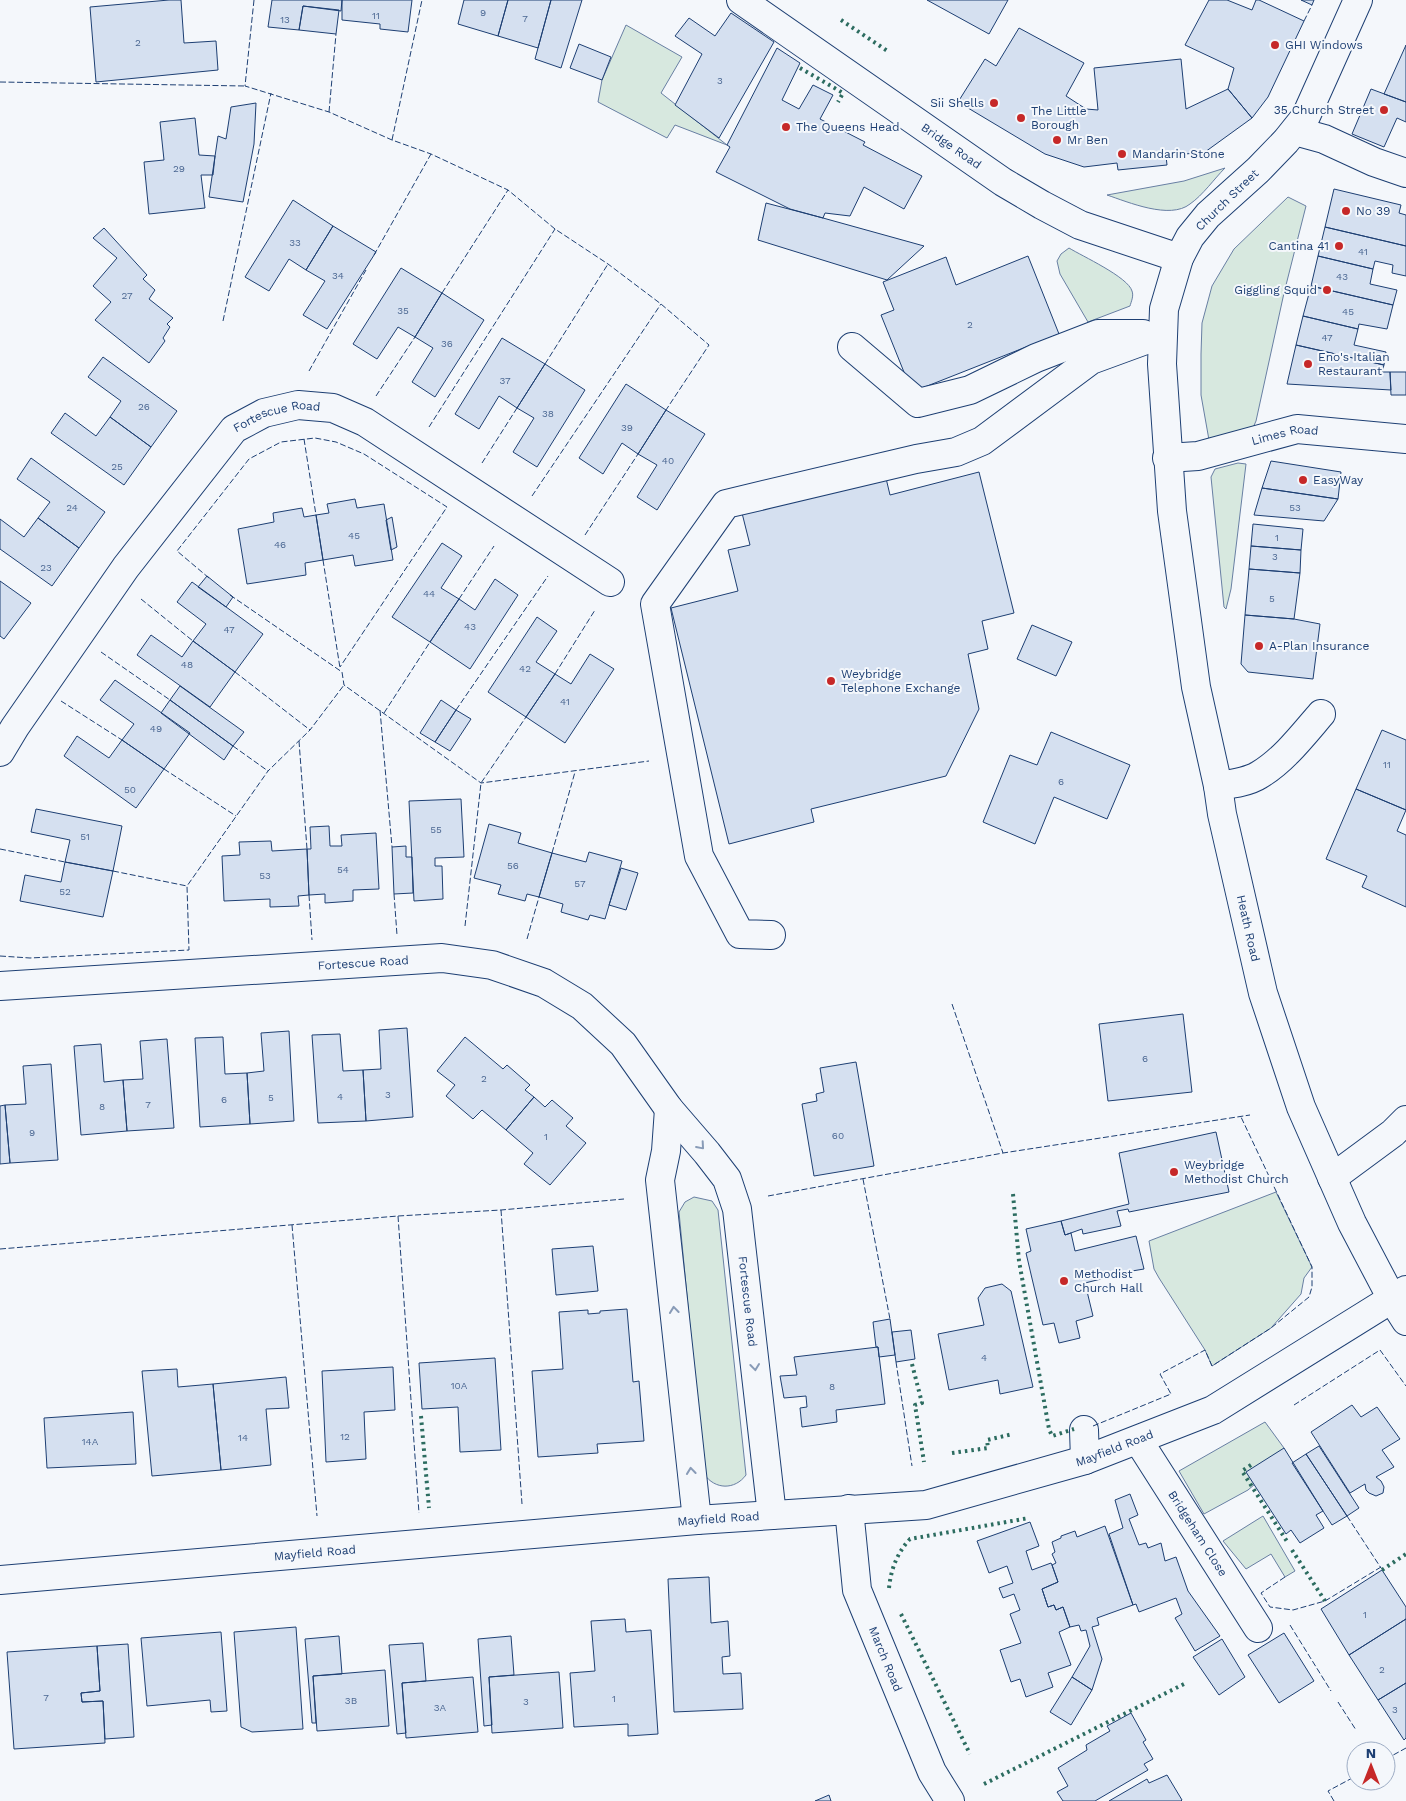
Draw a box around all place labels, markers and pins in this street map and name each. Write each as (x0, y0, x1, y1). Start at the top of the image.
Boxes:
place label: GHI Windows (1285, 38, 1363, 52)
marker: GHI Windows (1269, 39, 1281, 51)
place label: Sii Shells (930, 96, 984, 110)
marker: Sii Shells (988, 97, 1000, 109)
place label: 35 Church Street (1274, 103, 1374, 117)
place label: The Little Borough (1031, 104, 1087, 132)
marker: 35 Church Street (1378, 104, 1390, 116)
marker: The Little Borough (1015, 112, 1027, 124)
place label: The Queens Head (796, 120, 899, 134)
marker: The Queens Head (780, 121, 792, 133)
place label: Mr Ben (1067, 133, 1108, 147)
marker: Mr Ben (1051, 134, 1063, 146)
place label: Mandarin Stone (1132, 147, 1225, 161)
marker: Mandarin Stone (1116, 148, 1128, 160)
place label: No 39 (1356, 204, 1390, 218)
marker: No 39 (1340, 205, 1352, 217)
place label: Cantina 41 (1269, 239, 1329, 253)
marker: Cantina 41 (1333, 240, 1345, 252)
place label: Giggling Squid (1234, 283, 1317, 297)
marker: Giggling Squid (1321, 284, 1333, 296)
place label: Eno's Italian Restaurant (1318, 350, 1390, 378)
marker: Eno's Italian Restaurant (1302, 358, 1314, 370)
place label: EasyWay (1313, 473, 1364, 487)
marker: EasyWay (1297, 474, 1309, 486)
place label: A-Plan Insurance (1269, 639, 1369, 653)
marker: A-Plan Insurance (1253, 640, 1265, 652)
place label: Weybridge Telephone Exchange (841, 667, 961, 695)
marker: Weybridge Telephone Exchange (825, 675, 837, 687)
place label: Weybridge Methodist Church (1184, 1158, 1289, 1186)
marker: Weybridge Methodist Church (1168, 1166, 1180, 1178)
place label: Methodist Church Hall (1074, 1267, 1143, 1295)
marker: Methodist Church Hall (1058, 1275, 1070, 1287)

